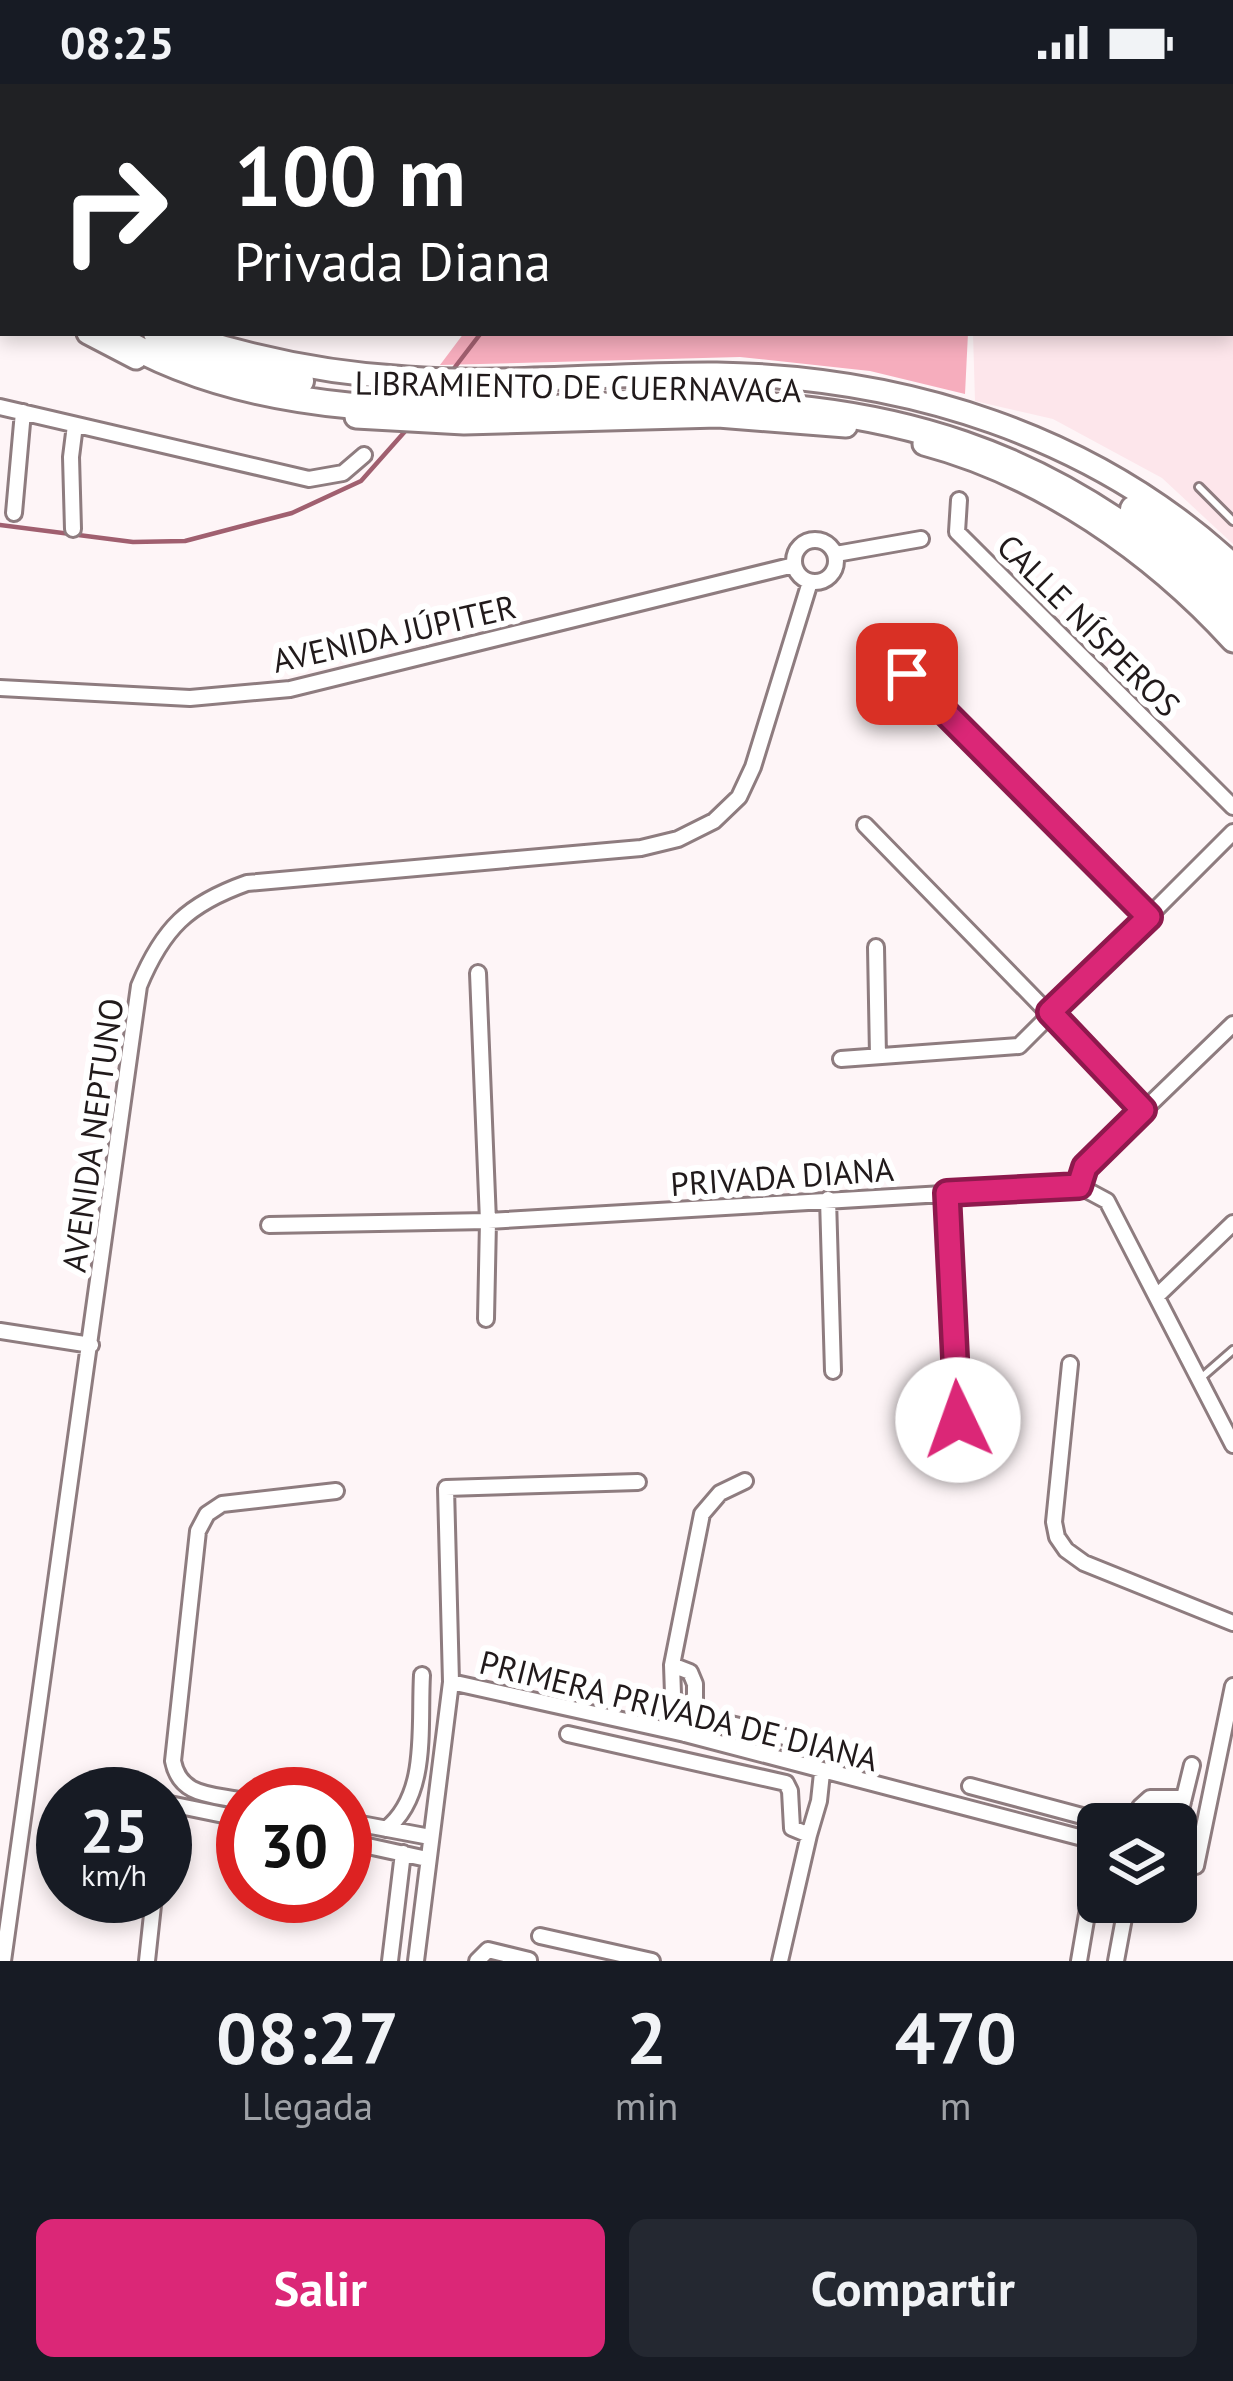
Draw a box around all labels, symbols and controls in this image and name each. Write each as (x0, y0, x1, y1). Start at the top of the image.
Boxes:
text: 08:25 (60, 13, 174, 71)
text: 100 m (234, 120, 466, 229)
icon: right (36, 132, 192, 288)
text: Privada Diana (234, 226, 551, 296)
street label: LIBRAMIENTO DE CUERNAVACA (354, 361, 802, 411)
street label: CALLE NÍSPEROS (988, 524, 1190, 726)
street label: AVENIDA JÚPITER (268, 584, 520, 682)
pin (856, 623, 958, 725)
icon: arrive (874, 641, 940, 707)
street label: AVENIDA NEPTUNO (52, 995, 132, 1275)
street label: PRIVADA DIANA (669, 1147, 896, 1205)
position arrow (895, 1357, 1021, 1483)
street label: PRIMERA PRIVADA DE DIANA (475, 1640, 883, 1780)
speed limit sign: 30 (216, 1767, 372, 1923)
text: 25 (80, 1791, 148, 1869)
map controls (1077, 1803, 1197, 1923)
button: layers (1077, 1803, 1197, 1923)
text: km/h (81, 1855, 147, 1894)
text: 08:27 (216, 1991, 399, 2084)
text: 2 (626, 1991, 667, 2084)
text: 470 (894, 1991, 1017, 2084)
text: Llegada (242, 2080, 373, 2131)
text: min (615, 2080, 678, 2131)
text: m (940, 2080, 971, 2131)
button: Salir (36, 2219, 605, 2357)
button: Compartir (629, 2219, 1197, 2357)

